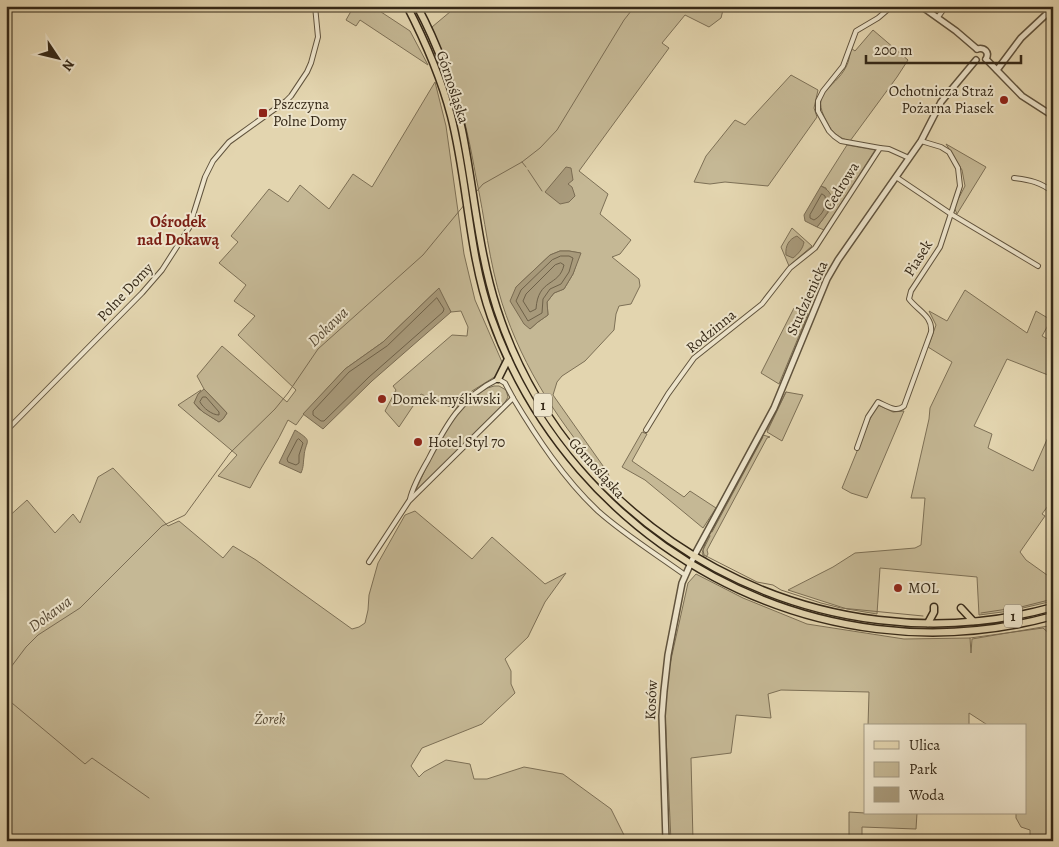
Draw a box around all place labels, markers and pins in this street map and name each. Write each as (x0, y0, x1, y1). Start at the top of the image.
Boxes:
place label: Ochotnicza Straż Pożarna Piasek (889, 81, 995, 118)
place label: Pszczyna Polne Domy (273, 94, 347, 131)
marker: Ochotnicza Straż Pożarna Piasek (998, 94, 1010, 106)
marker: Pszczyna Polne Domy (257, 107, 269, 119)
place label: Domek myśliwski (392, 389, 501, 409)
marker: Domek myśliwski (376, 393, 388, 405)
place label: Hotel Styl 70 (428, 432, 505, 452)
marker: Hotel Styl 70 (412, 436, 424, 448)
place label: MOL (908, 578, 939, 598)
marker: MOL (892, 582, 904, 594)

